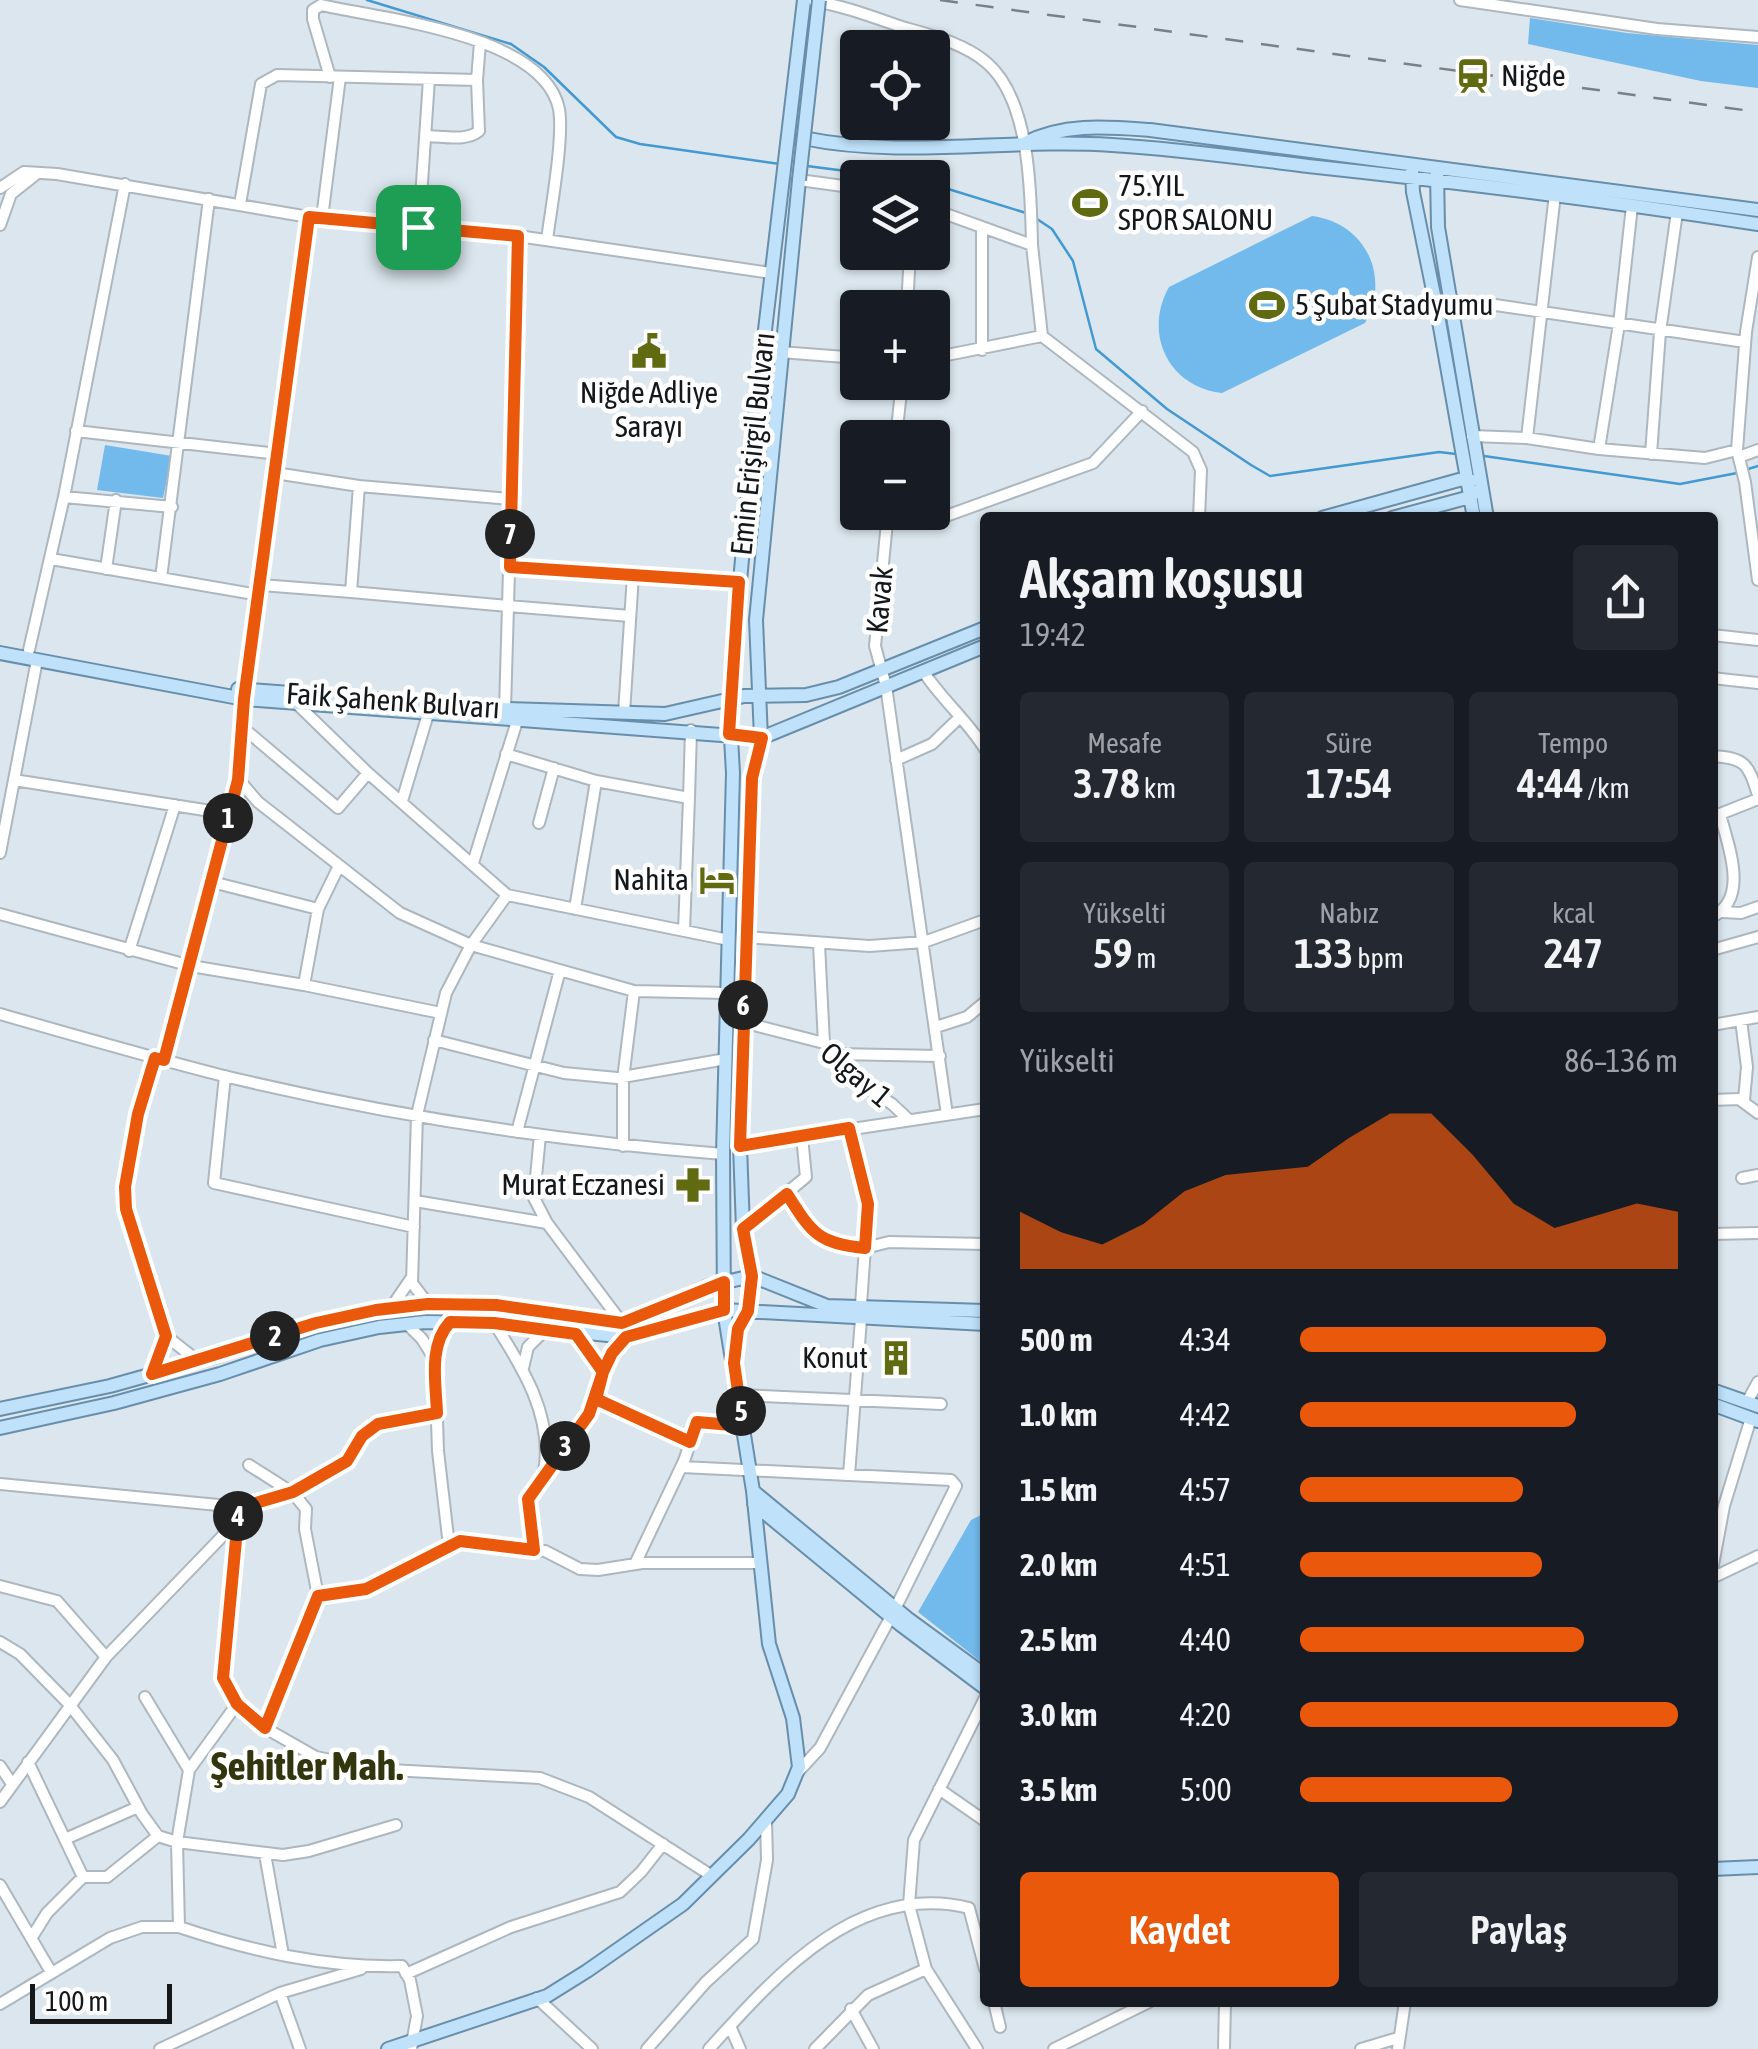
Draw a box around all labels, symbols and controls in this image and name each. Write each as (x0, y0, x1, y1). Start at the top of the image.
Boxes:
map controls (840, 30, 950, 530)
button: locate (840, 30, 950, 140)
station icon: Niğde (1454, 57, 1492, 95)
place label: Niğde (1501, 58, 1566, 92)
button: layers (840, 160, 950, 270)
place label: 75.YIL SPOR SALONU (1118, 168, 1273, 236)
sports icon: 75.YIL SPOR SALONU (1071, 184, 1109, 222)
pin (376, 185, 461, 270)
icon: arrive (391, 200, 446, 255)
sports icon: 5 Şubat Stadyumu (1248, 286, 1286, 324)
place label: 5 Şubat Stadyumu (1295, 287, 1494, 321)
button: + (840, 290, 950, 400)
street label: Emin Erişirgil Bulvarı (723, 331, 781, 557)
public building icon: Niğde Adliye Sarayı (630, 332, 668, 370)
place label: Niğde Adliye Sarayı (580, 375, 718, 443)
button: − (840, 420, 950, 530)
pin: 7 (485, 509, 535, 559)
text: 7 (503, 518, 517, 550)
button: share (1573, 545, 1678, 650)
text: Akşam koşusu (1020, 547, 1304, 610)
street label: Kavak (859, 565, 899, 635)
text: 19:42 (1020, 616, 1086, 653)
street label: Faik Şahenk Bulvarı (285, 676, 501, 724)
text: Mesafe (1087, 727, 1162, 759)
text: Süre (1326, 727, 1372, 759)
text: Tempo (1538, 727, 1608, 759)
text: 3.78 (1073, 759, 1140, 807)
text: 17:54 (1306, 759, 1392, 807)
text: 4:44 (1517, 759, 1584, 807)
text: km (1140, 772, 1176, 804)
text: /km (1584, 772, 1630, 804)
pin: 1 (203, 793, 253, 843)
text: 1 (221, 802, 235, 834)
hotel icon: Nahita (698, 861, 736, 899)
place label: Nahita (613, 862, 689, 896)
text: Yükselti (1083, 897, 1166, 929)
text: Nabız (1319, 897, 1379, 929)
text: kcal (1552, 897, 1595, 929)
text: 59 (1093, 929, 1132, 977)
text: 133 (1294, 929, 1353, 977)
text: 247 (1544, 929, 1603, 977)
text: m (1132, 942, 1156, 974)
text: bpm (1353, 942, 1404, 974)
pin: 6 (718, 980, 768, 1030)
text: 6 (736, 989, 750, 1021)
street label: Olgay 1 (814, 1035, 899, 1114)
text: Yükselti (1020, 1042, 1115, 1079)
text: 86–136 m (1564, 1042, 1678, 1079)
pharmacy icon: Murat Eczanesi (674, 1166, 712, 1204)
place label: Murat Eczanesi (501, 1167, 665, 1201)
pin: 2 (250, 1311, 300, 1361)
text: 2 (268, 1320, 282, 1352)
text: 500 m (1020, 1321, 1093, 1358)
text: 4:34 (1180, 1321, 1231, 1358)
building icon: Konut (877, 1339, 915, 1377)
place label: Konut (802, 1340, 868, 1374)
pin: 5 (716, 1386, 766, 1436)
text: 5 (734, 1395, 748, 1427)
text: 1.0 km (1020, 1396, 1097, 1433)
text: 4:42 (1180, 1396, 1231, 1433)
pin: 3 (540, 1421, 590, 1471)
text: 3 (558, 1430, 572, 1462)
text: 1.5 km (1020, 1471, 1097, 1508)
text: 4:57 (1180, 1471, 1231, 1508)
pin: 4 (213, 1491, 263, 1541)
text: 4 (231, 1500, 245, 1532)
text: 2.0 km (1020, 1546, 1097, 1583)
text: 4:51 (1180, 1546, 1231, 1583)
text: 2.5 km (1020, 1621, 1097, 1658)
text: 4:40 (1180, 1621, 1231, 1658)
text: 3.0 km (1020, 1696, 1097, 1733)
text: 4:20 (1180, 1696, 1231, 1733)
district label: Şehitler Mah. (211, 1743, 403, 1788)
text: 3.5 km (1020, 1771, 1097, 1808)
text: 5:00 (1180, 1771, 1231, 1808)
button: Kaydet (1020, 1872, 1339, 1987)
button: Paylaş (1359, 1872, 1678, 1987)
scale bar (30, 1979, 172, 2024)
text: 100 m (45, 1985, 108, 2017)

